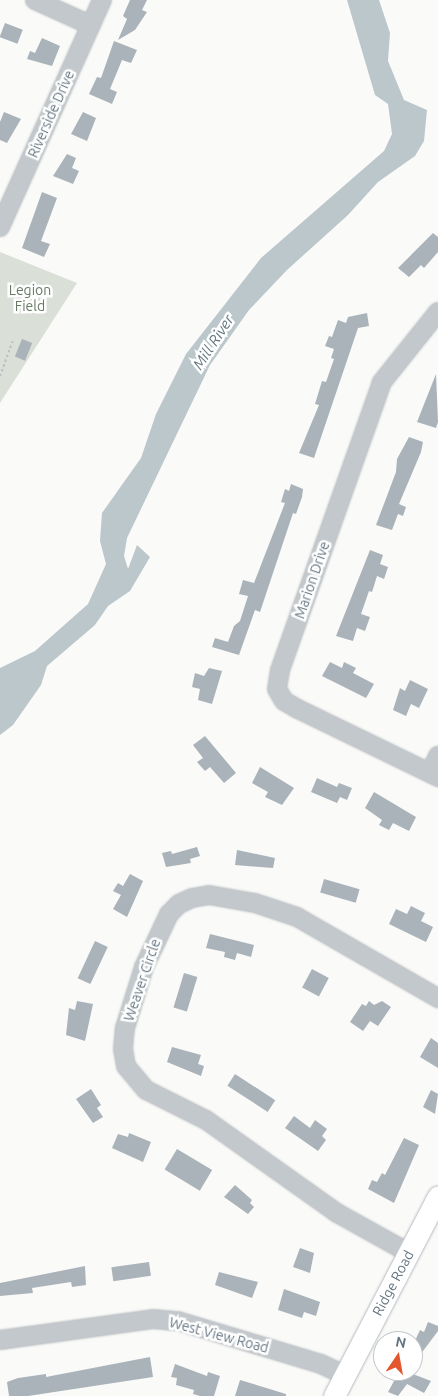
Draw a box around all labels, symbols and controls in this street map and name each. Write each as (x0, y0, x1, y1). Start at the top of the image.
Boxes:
street label: Riverside Drive (24, 68, 78, 160)
park label: Legion Field (9, 282, 51, 314)
water label: Mill River (189, 311, 237, 373)
street label: Marion Drive (291, 539, 333, 621)
street label: Weaver Circle (120, 937, 164, 1023)
street label: Ridge Road (369, 1247, 417, 1319)
street label: West View Road (168, 1314, 270, 1356)
north arrow (373, 1331, 423, 1381)
text: N (394, 1333, 408, 1351)

